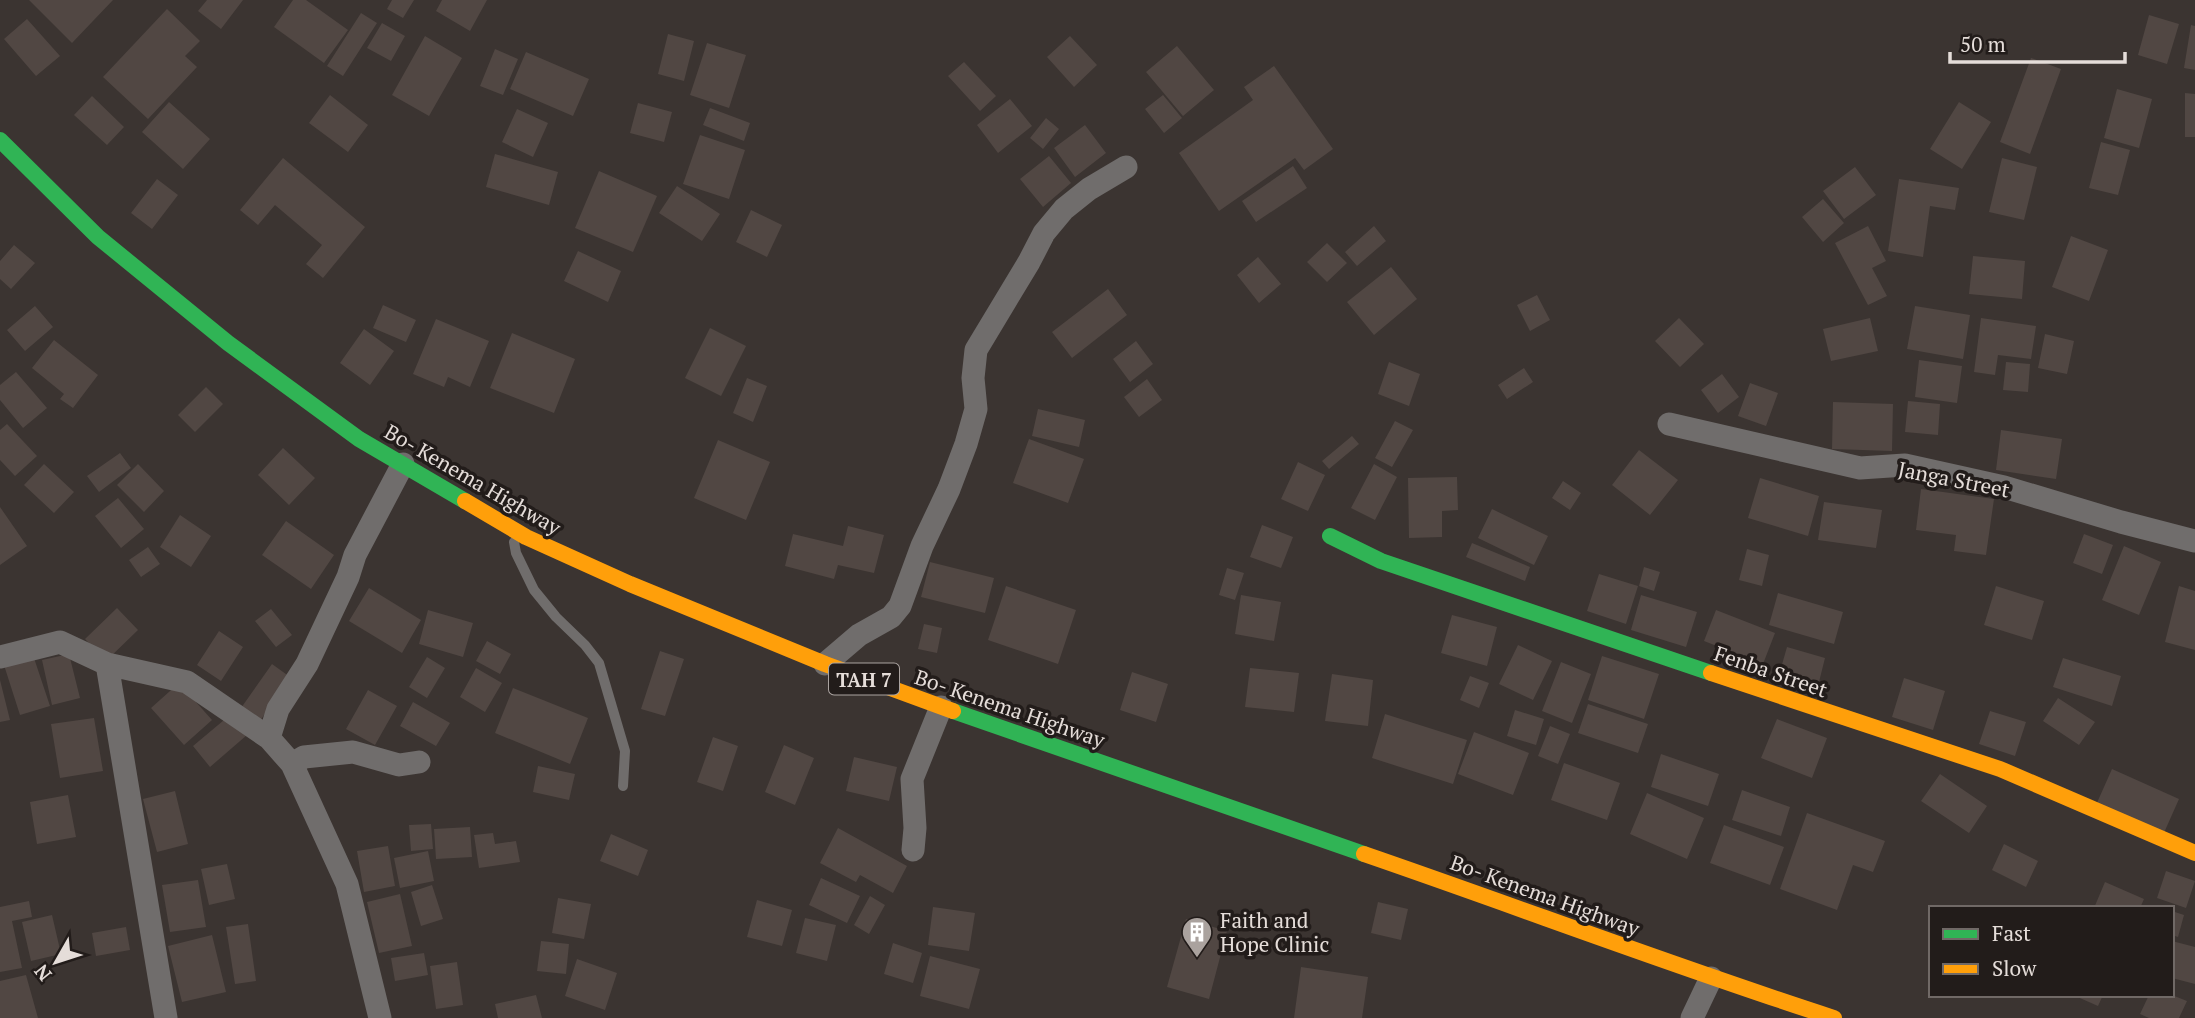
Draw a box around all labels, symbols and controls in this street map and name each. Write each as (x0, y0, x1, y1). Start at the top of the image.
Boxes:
scale bar (1950, 21, 2125, 65)
text: 50 m (1960, 30, 2006, 58)
street label: Bo- Kenema Highway (380, 417, 567, 541)
street label: Janga Street (1896, 454, 2012, 504)
street label: Fenba Street (1711, 639, 1831, 703)
street label: Bo- Kenema Highway (911, 662, 1109, 754)
road number: TAH 7 (829, 664, 899, 694)
street label: Bo- Kenema Highway (1447, 848, 1644, 942)
place label: Faith and Hope Clinic (1220, 906, 1329, 958)
legend (1929, 906, 2174, 997)
building icon: Faith and Hope Clinic (1180, 915, 1214, 959)
text: Fast (1992, 919, 2031, 947)
north arrow (21, 927, 91, 997)
text: Slow (1992, 954, 2037, 982)
text: N (28, 959, 57, 986)

